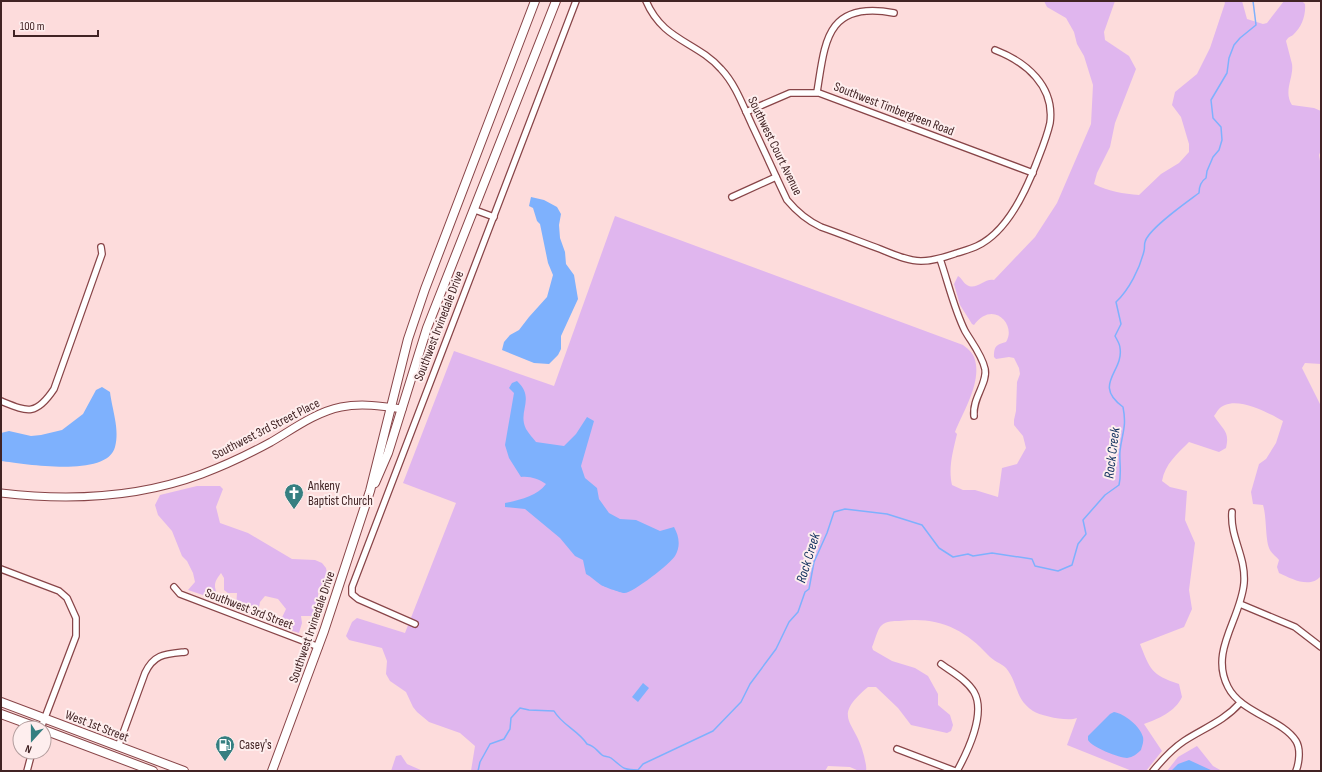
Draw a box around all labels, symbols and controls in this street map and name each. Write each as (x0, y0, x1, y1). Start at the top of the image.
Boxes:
scale bar (14, 12, 98, 38)
text: 100 m (20, 19, 45, 34)
street label: Southwest Timbergreen Road (832, 79, 956, 139)
street label: Southwest Court Avenue (744, 94, 806, 198)
street label: Southwest Irvinedale Drive (411, 269, 467, 383)
street label: Southwest 3rd Street Place (210, 395, 322, 463)
water label: Rock Creek (1100, 426, 1124, 479)
place label: Ankeny Baptist Church (307, 478, 373, 509)
church icon: Ankeny Baptist Church (283, 482, 305, 510)
water label: Rock Creek (792, 530, 824, 585)
street label: Southwest Irvinedale Drive (285, 569, 339, 685)
street label: Southwest 3rd Street (203, 585, 295, 633)
street label: West 1st Street (63, 707, 131, 745)
north arrow (12, 720, 52, 760)
fuel station icon: Casey's (214, 734, 236, 762)
place label: Casey's (239, 737, 272, 753)
text: N (23, 742, 34, 756)

